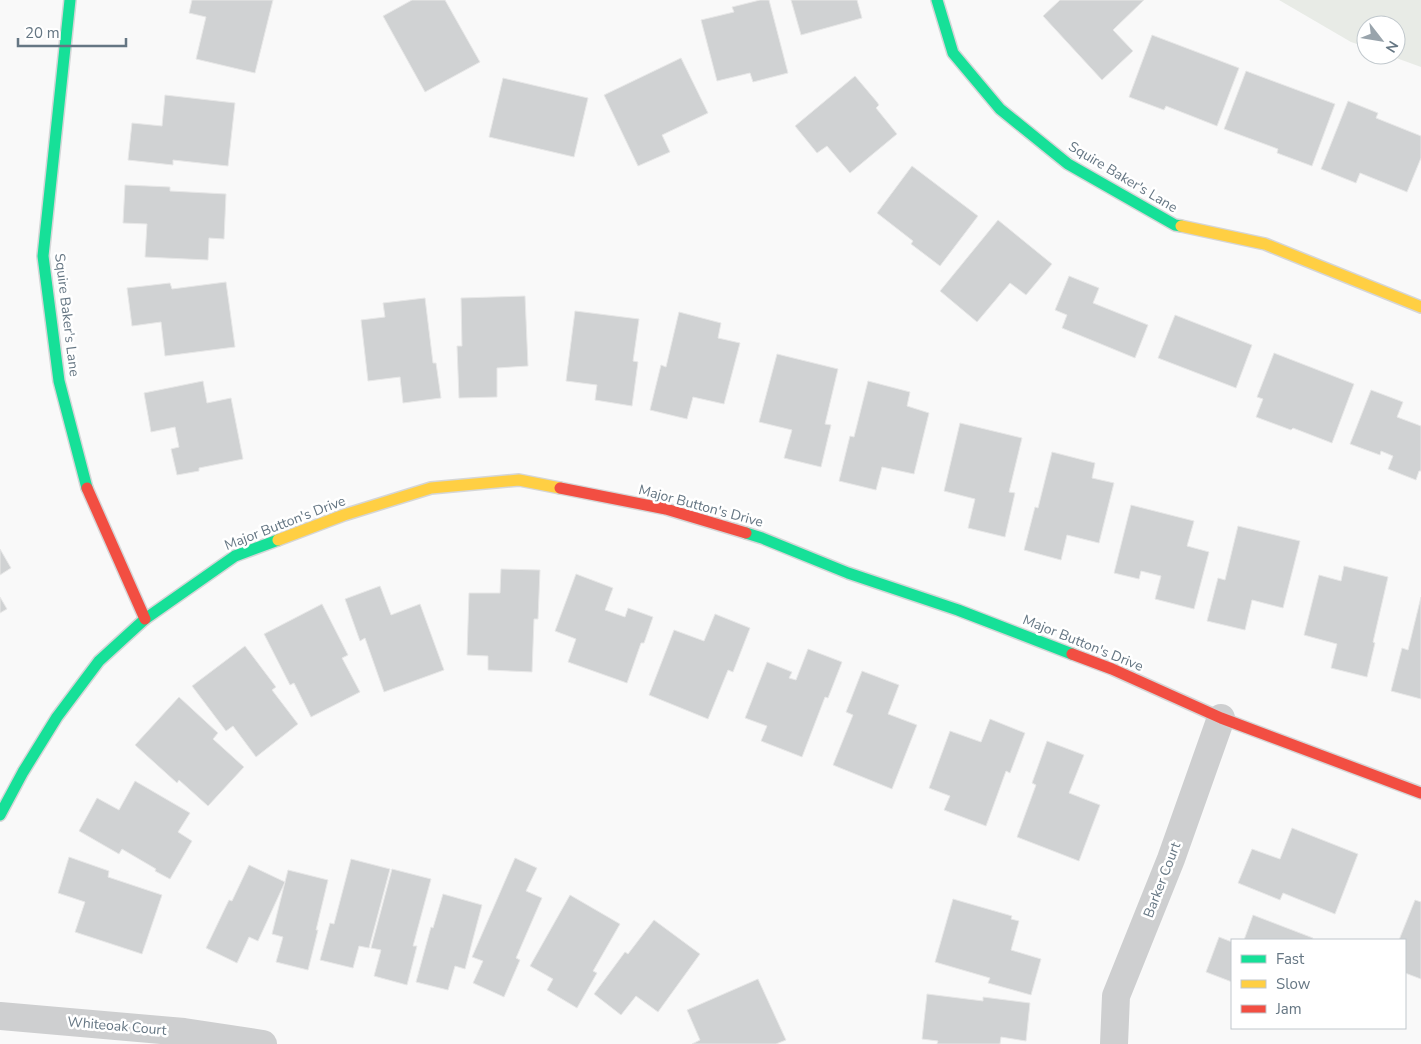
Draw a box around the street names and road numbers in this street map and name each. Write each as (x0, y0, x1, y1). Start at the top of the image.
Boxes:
street label: Squire Baker's Lane (1065, 137, 1181, 217)
street label: Squire Baker's Lane (50, 252, 84, 378)
street label: Major Button's Drive (637, 480, 765, 532)
street label: Major Button's Drive (222, 491, 348, 555)
street label: Major Button's Drive (1020, 610, 1146, 676)
street label: Barker Court (1139, 839, 1185, 921)
street label: Whiteoak Court (67, 1012, 168, 1040)

